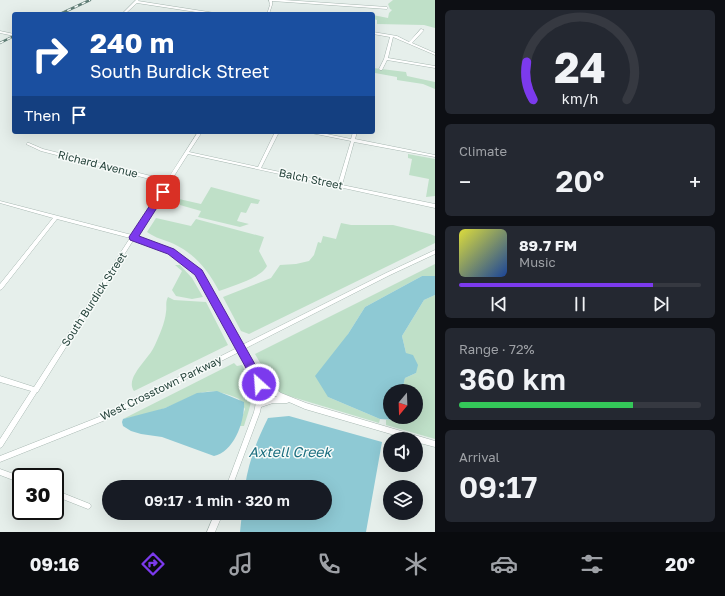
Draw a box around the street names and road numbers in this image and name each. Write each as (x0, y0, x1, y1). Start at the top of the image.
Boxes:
street label: Richard Avenue (57, 147, 139, 180)
street label: Balch Street (278, 165, 344, 192)
street label: South Burdick Street (58, 249, 129, 348)
street label: West Crosstown Parkway (98, 352, 224, 423)

